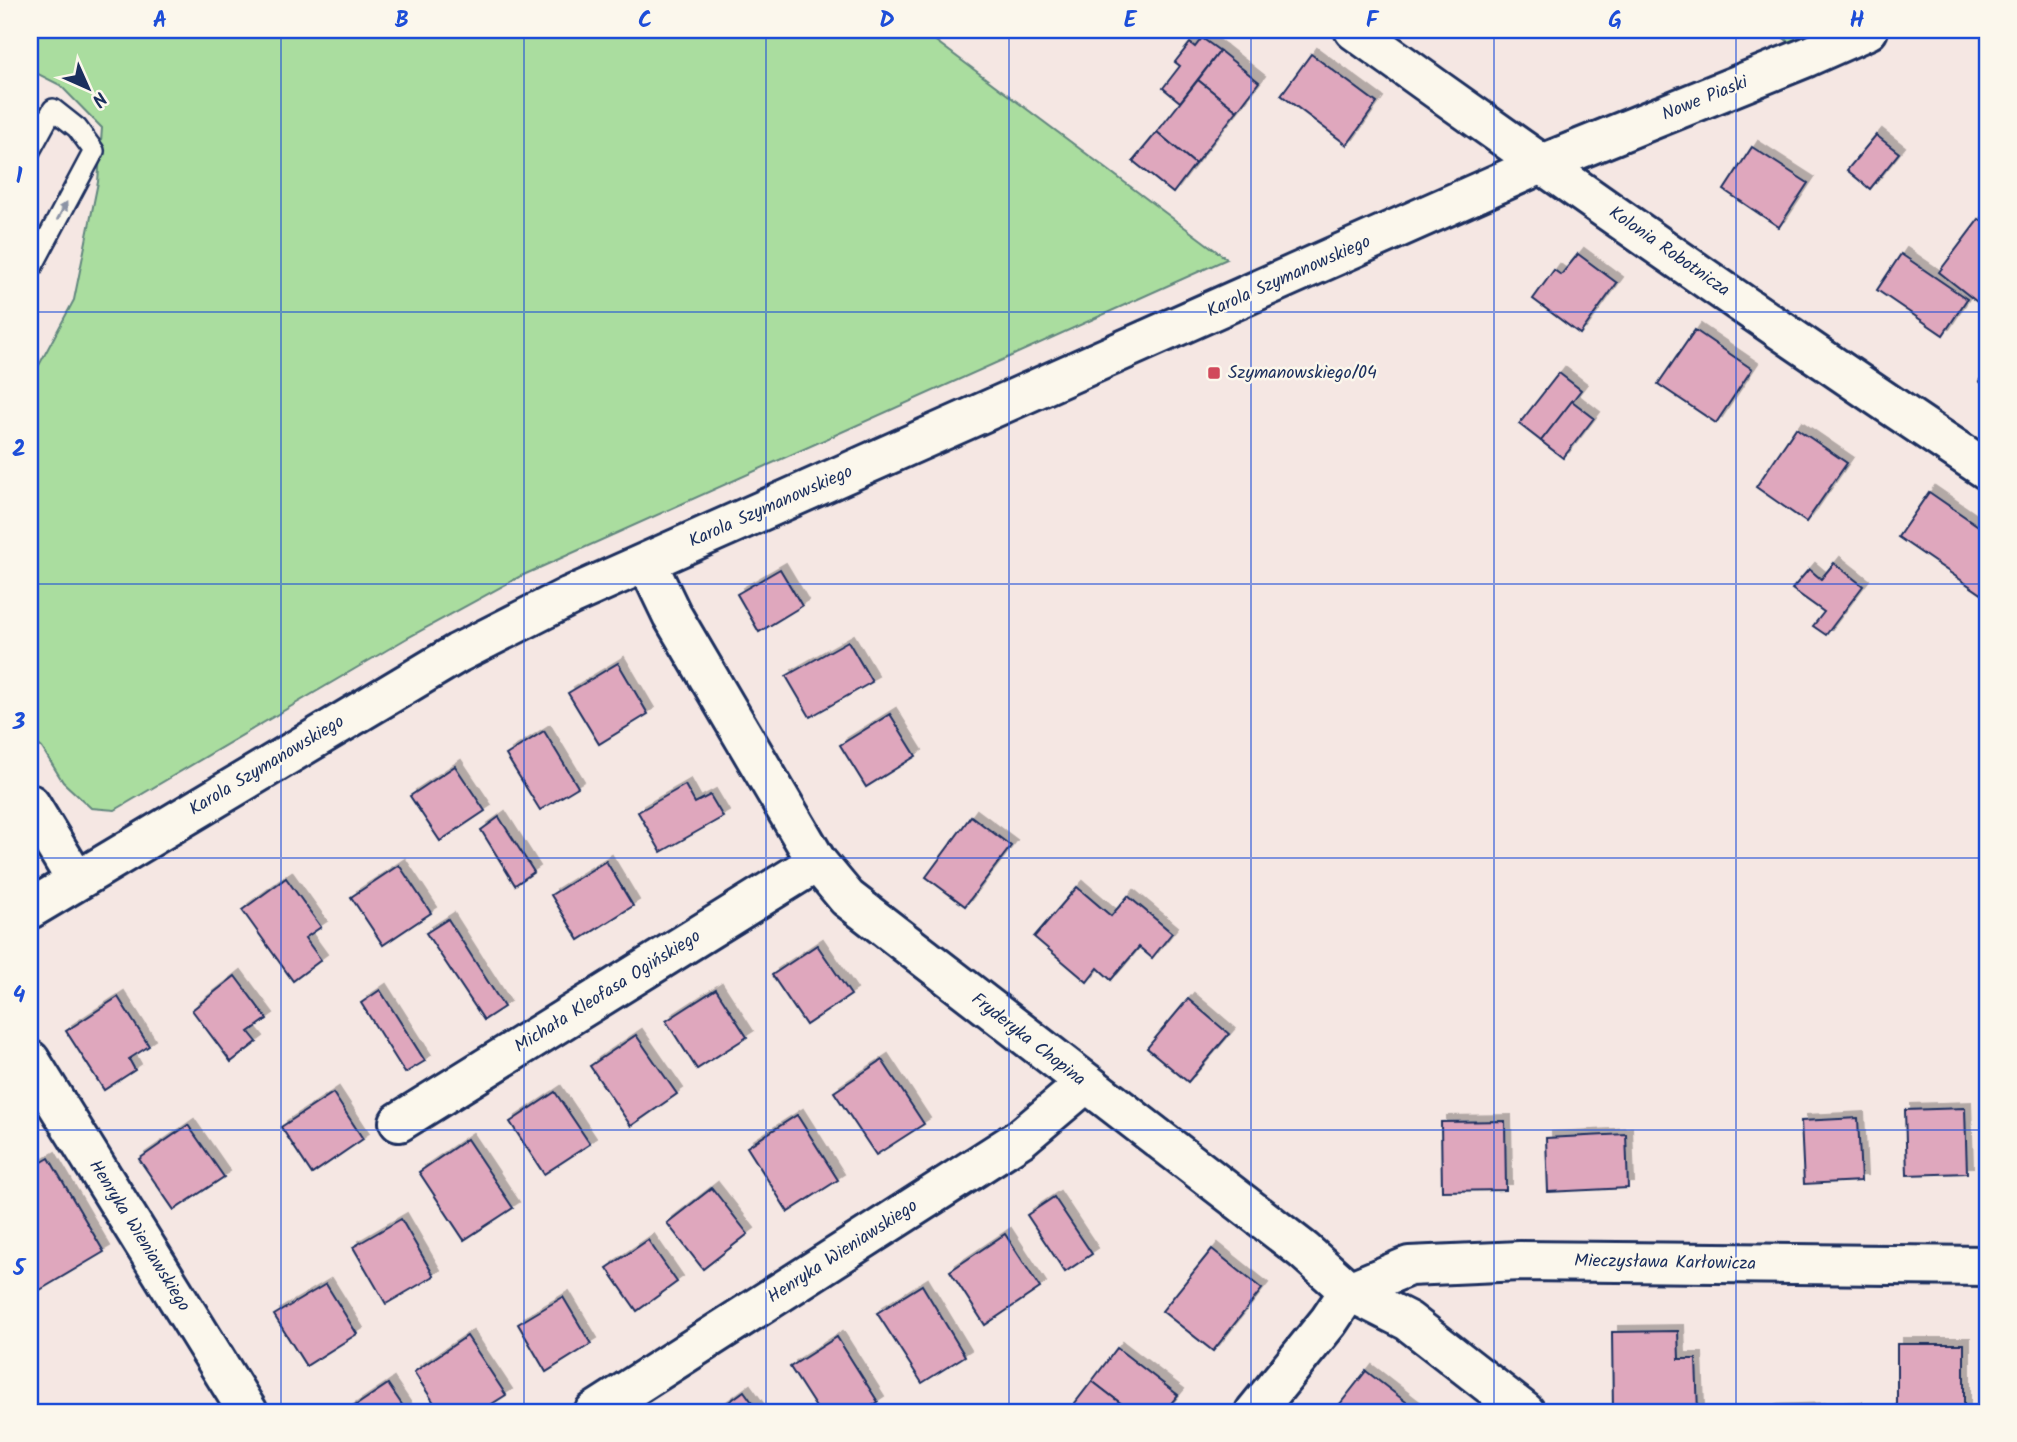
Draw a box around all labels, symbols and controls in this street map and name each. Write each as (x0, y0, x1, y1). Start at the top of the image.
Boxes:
text: A (153, 3, 167, 39)
text: B (395, 3, 409, 39)
text: C (638, 3, 652, 39)
text: D (879, 3, 895, 39)
text: E (1124, 3, 1138, 39)
text: F (1366, 3, 1380, 39)
text: G (1608, 3, 1622, 39)
text: H (1850, 3, 1865, 39)
north arrow (52, 52, 122, 122)
street label: Nowe Piaski (1658, 68, 1753, 129)
text: N (84, 84, 113, 113)
text: 1 (16, 159, 23, 195)
street label: Kolonia Robotnicza (1602, 199, 1736, 305)
one-way arrow (56, 201, 68, 221)
street label: Karola Szymanowskiego (1202, 228, 1376, 326)
place label: Szymanowskiego/04 (1228, 359, 1377, 388)
marker: Szymanowskiego/04 (1206, 365, 1222, 381)
text: 2 (12, 432, 26, 468)
street label: Karola Szymanowskiego (684, 458, 858, 556)
text: 3 (12, 705, 26, 741)
street label: Karola Szymanowskiego (184, 708, 350, 824)
street label: Michała Kleofasa Ogińskiego (509, 923, 707, 1061)
text: 4 (13, 978, 26, 1014)
street label: Fryderyka Chopina (964, 986, 1092, 1094)
street label: Henryka Wieniawskiego (81, 1154, 197, 1318)
street label: Henryka Wieniawskiego (762, 1192, 924, 1312)
street label: Mieczysława Karłowicza (1574, 1247, 1756, 1279)
text: 5 (12, 1251, 27, 1287)

